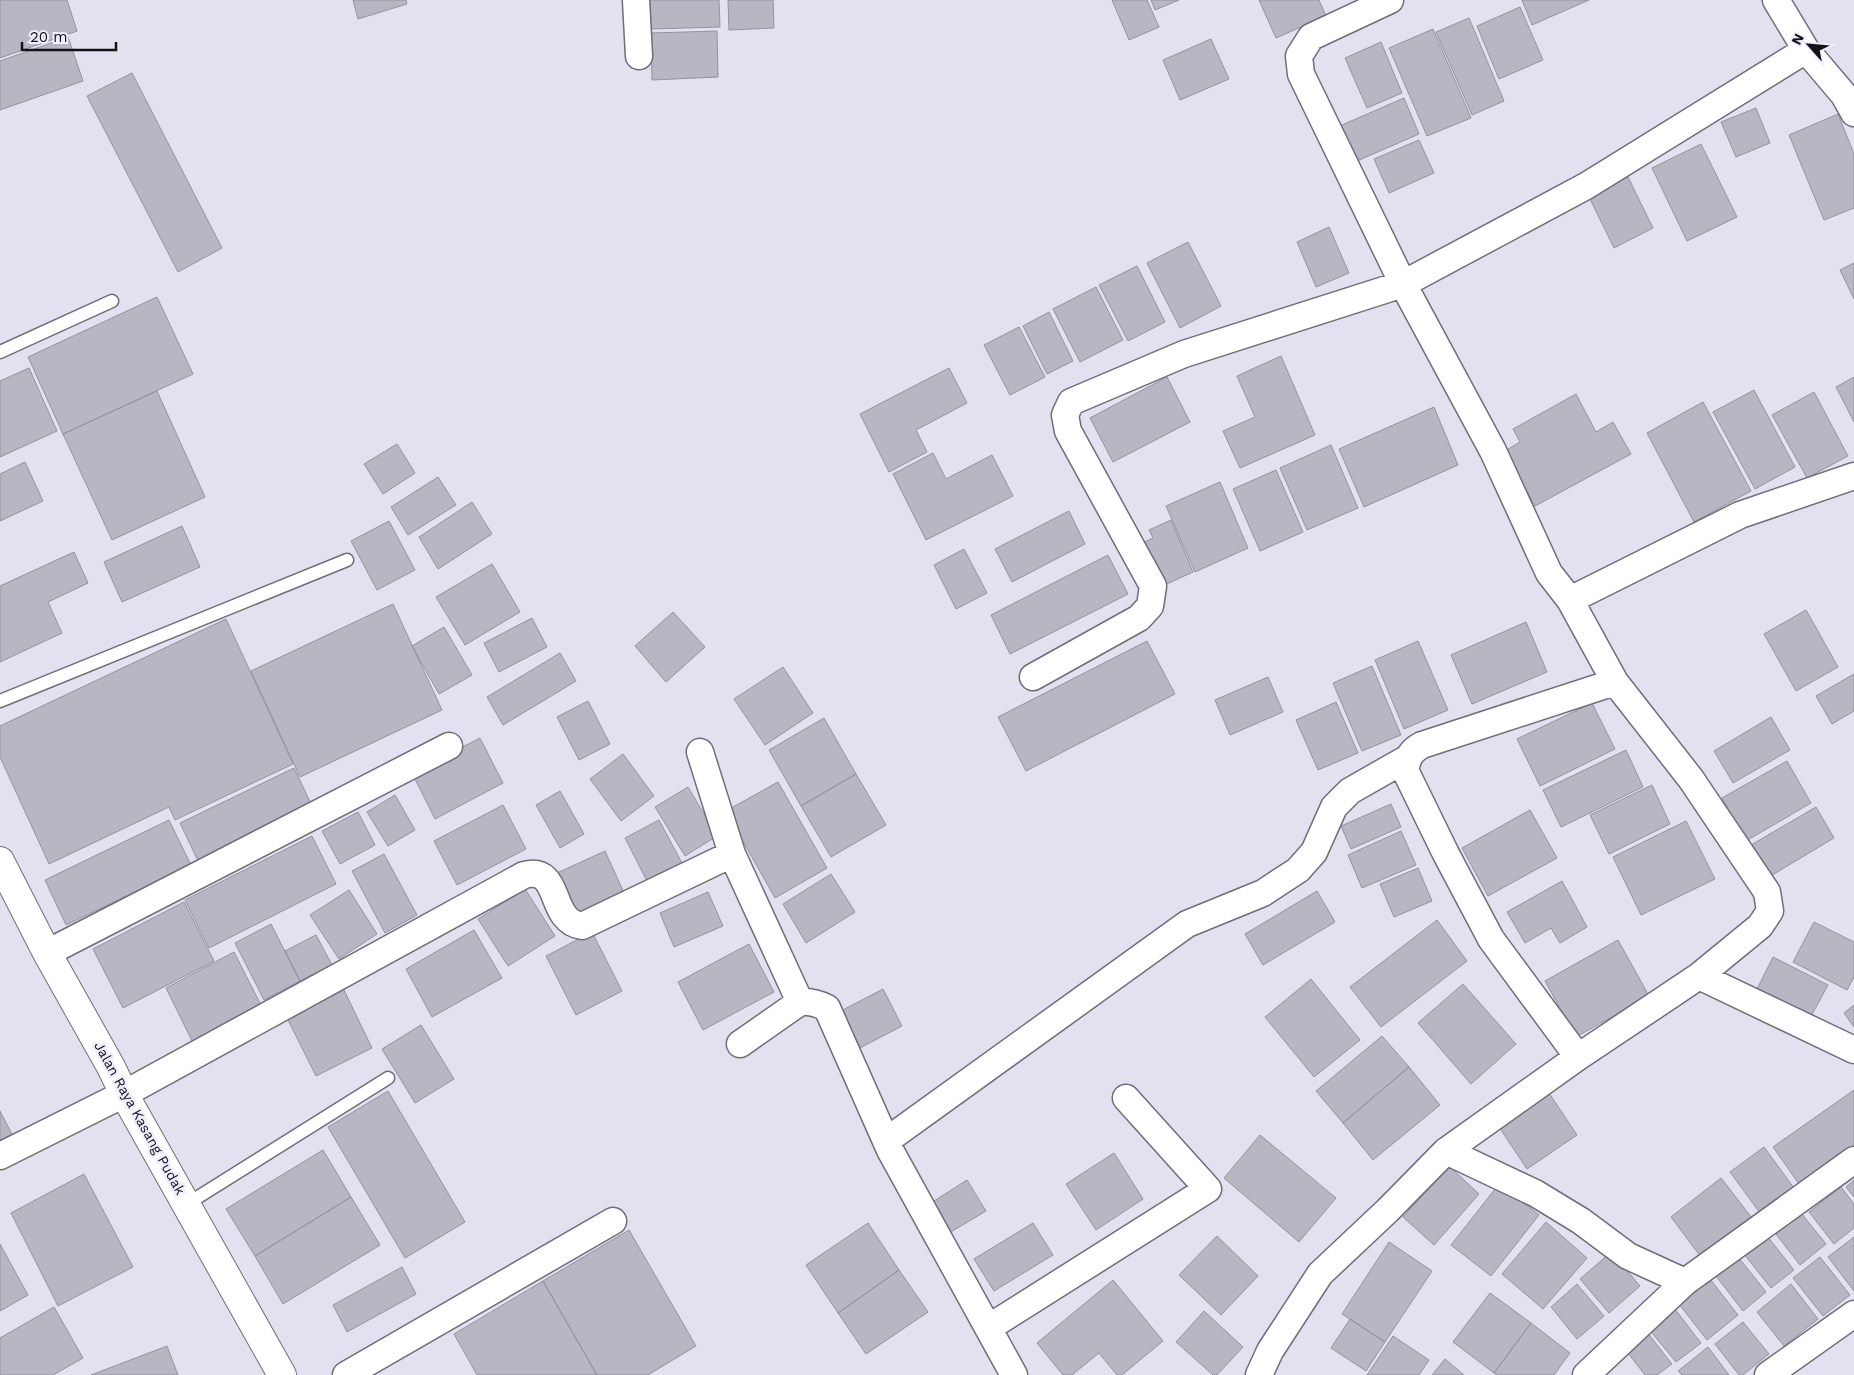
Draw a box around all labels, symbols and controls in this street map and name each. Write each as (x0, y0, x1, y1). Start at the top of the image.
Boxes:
scale bar (22, 20, 116, 52)
north arrow (1784, 20, 1834, 70)
text: 20 m (30, 28, 68, 46)
text: N (1788, 31, 1807, 47)
street label: Jalan Raya Kasang Pudak (91, 1039, 189, 1197)

